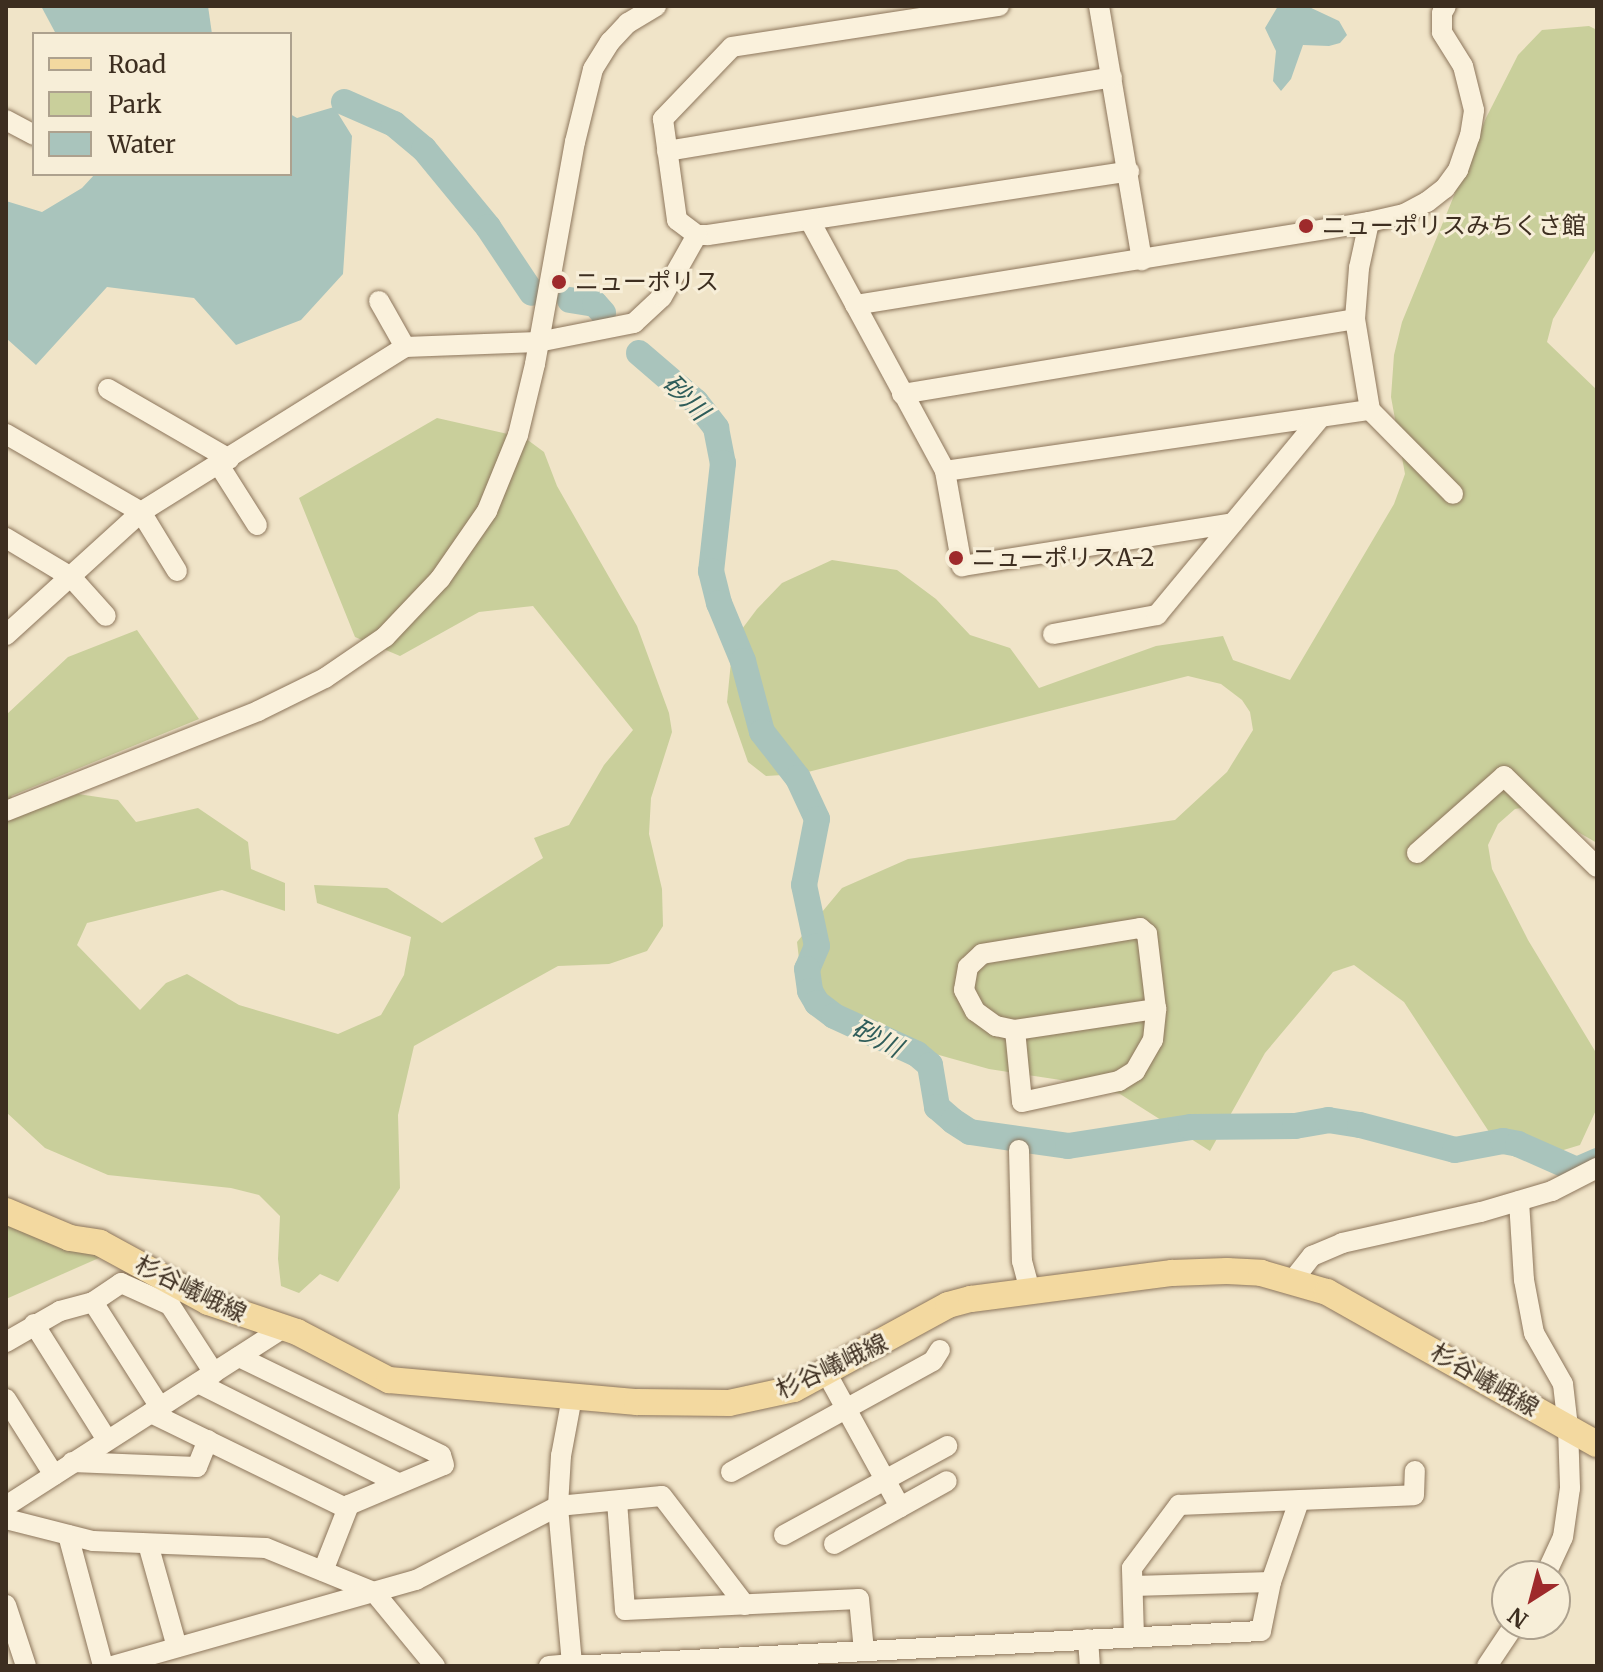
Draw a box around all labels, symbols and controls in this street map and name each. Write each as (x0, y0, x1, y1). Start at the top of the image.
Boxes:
legend (32, 32, 292, 176)
text: Road (108, 49, 166, 80)
text: Park (108, 89, 161, 120)
text: Water (108, 129, 176, 160)
place label: ニューポリスみちくさ館 (1322, 212, 1586, 240)
marker: ニューポリスみちくさ館 (1297, 217, 1315, 235)
place label: ニューポリス (575, 268, 719, 296)
marker: ニューポリス (550, 273, 568, 291)
water label: 砂川 (657, 368, 715, 426)
place label: ニューポリスA-2 (972, 544, 1155, 572)
marker: ニューポリスA-2 (947, 549, 965, 567)
water label: 砂川 (847, 1012, 907, 1064)
street label: 杉谷嶬峨線 (131, 1250, 251, 1328)
street label: 杉谷嶬峨線 (772, 1328, 892, 1404)
street label: 杉谷嶬峨線 (1426, 1338, 1544, 1422)
north arrow (1491, 1560, 1571, 1640)
text: N (1503, 1601, 1533, 1634)

